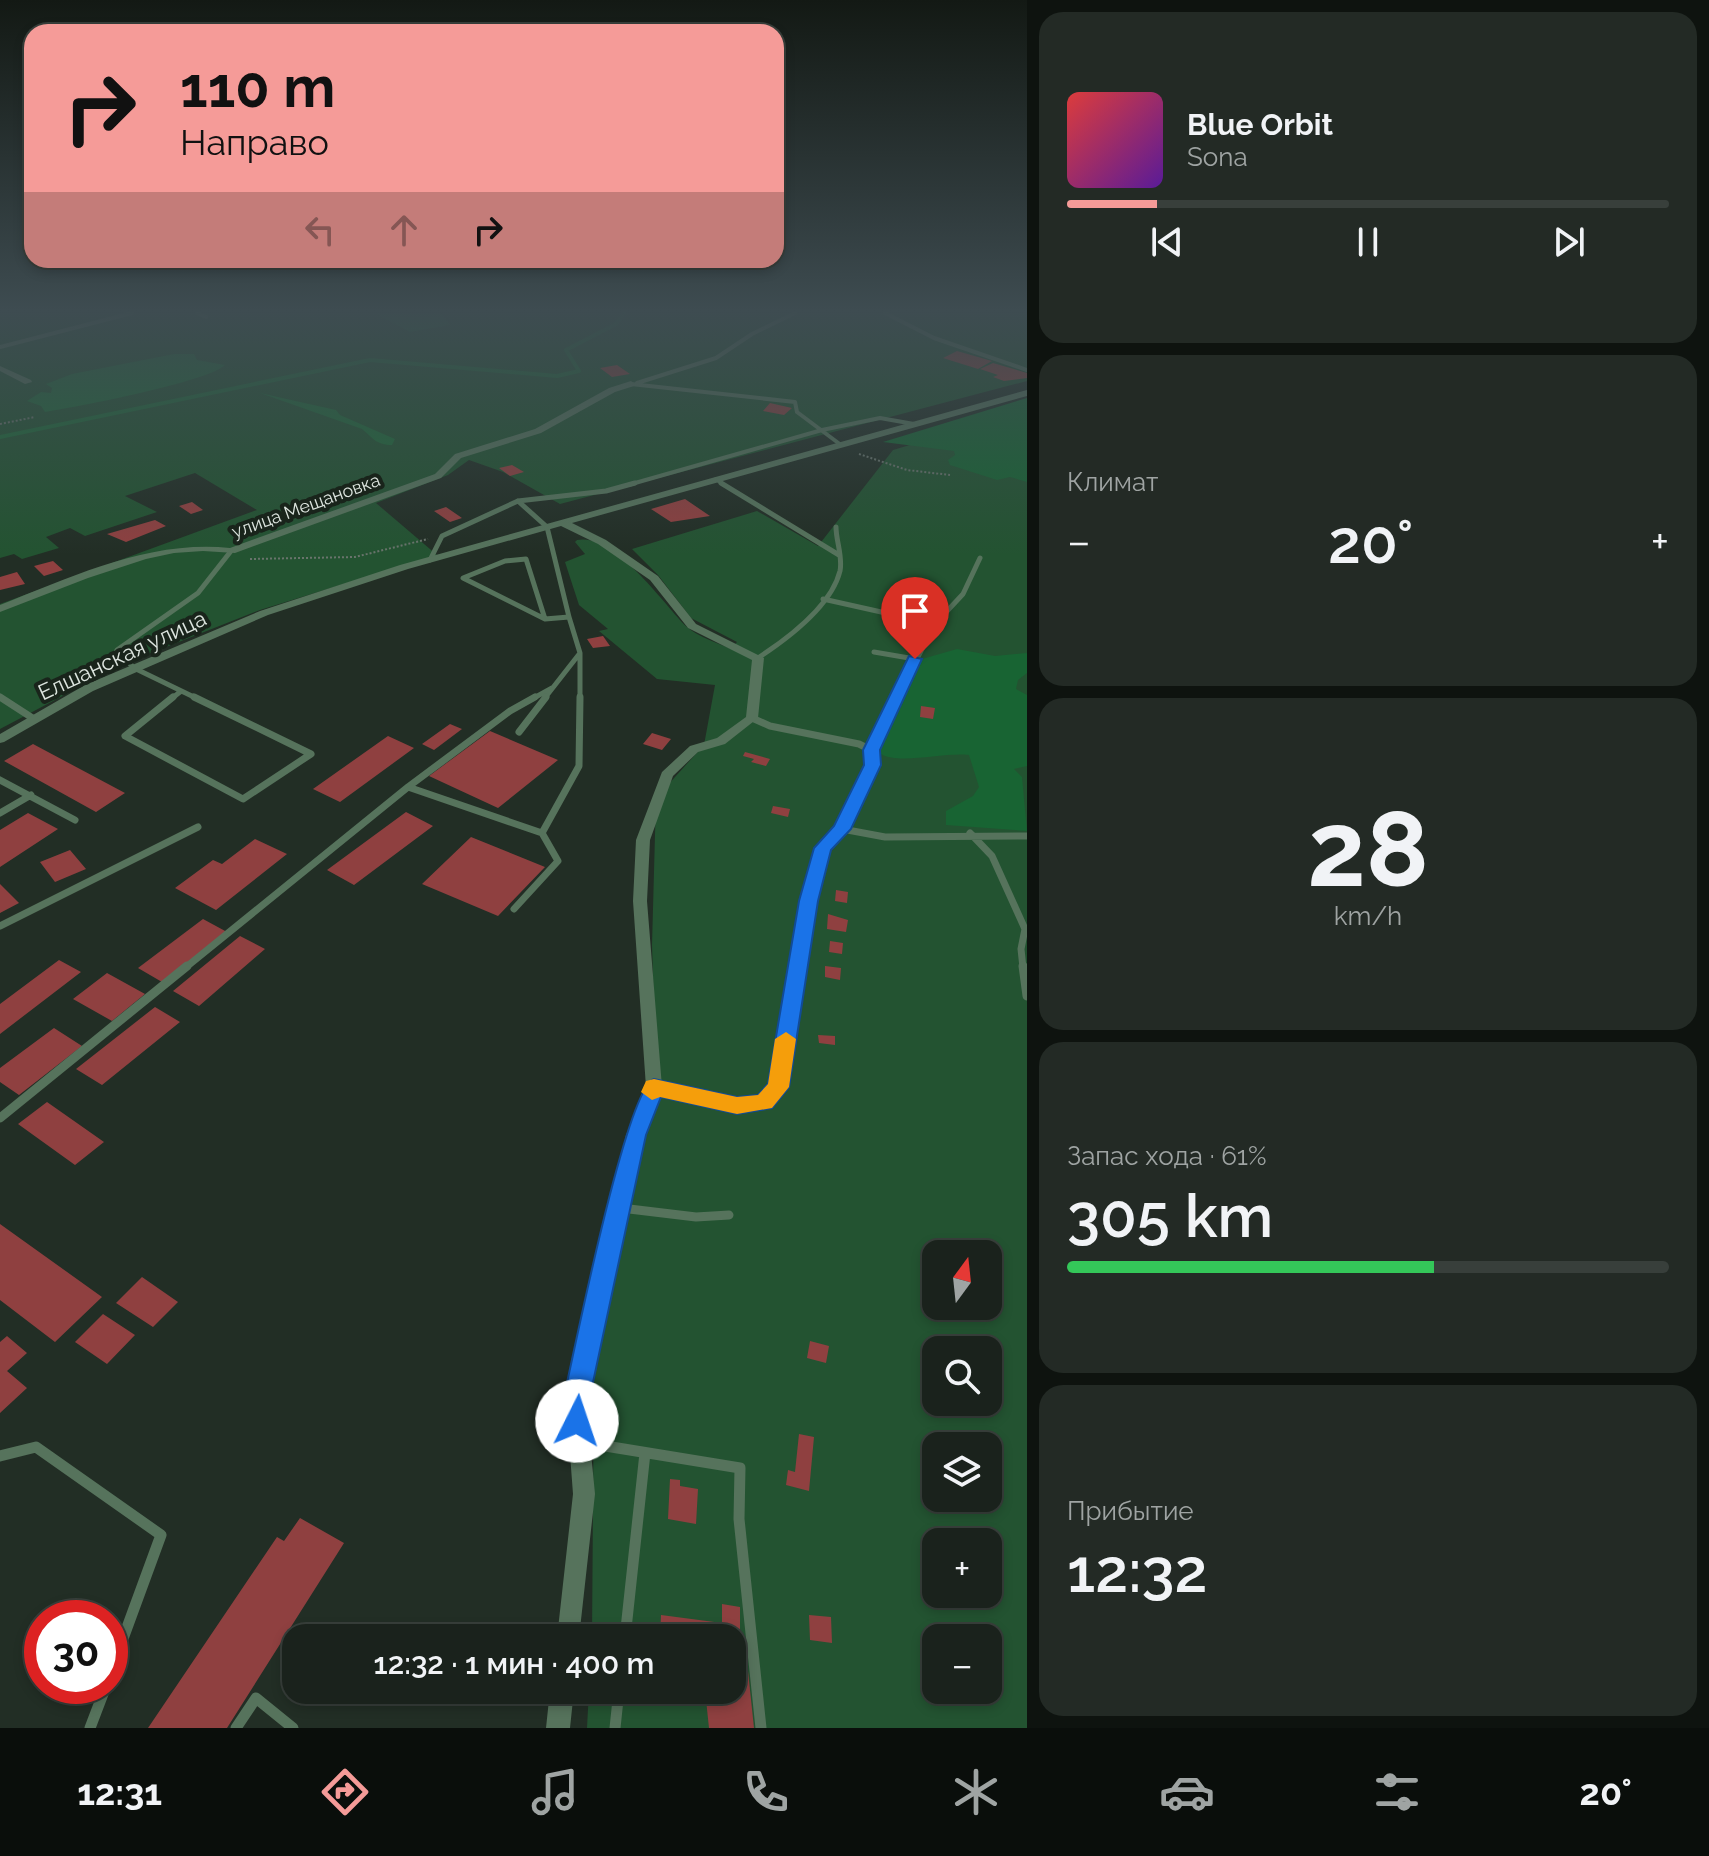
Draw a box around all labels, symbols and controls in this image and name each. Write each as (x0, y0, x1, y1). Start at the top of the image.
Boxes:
text: 110 m (180, 54, 335, 120)
icon: right (48, 56, 152, 160)
text: Blue Orbit (1187, 107, 1333, 142)
text: Направо (180, 121, 329, 163)
text: Sona (1187, 142, 1248, 172)
icon: left (298, 208, 342, 252)
icon: ahead (382, 208, 426, 252)
icon: right (466, 208, 510, 252)
icon: previous (1145, 220, 1189, 264)
icon: pause (1346, 220, 1390, 264)
icon: next (1547, 220, 1591, 264)
text: Климат (1067, 467, 1158, 497)
street label: улица Мещановка (229, 469, 383, 542)
text: 20° (1328, 507, 1413, 577)
text: − (1067, 516, 1091, 567)
text: + (1651, 516, 1669, 567)
pin (881, 577, 949, 659)
icon: arrive (893, 589, 937, 633)
street label: Елшанская улица (34, 605, 210, 705)
text: 28 (1307, 788, 1429, 910)
text: km/h (1334, 901, 1402, 931)
text: Запас хода · 61% (1067, 1141, 1267, 1171)
text: 305 km (1067, 1181, 1273, 1251)
north arrow (922, 1240, 1002, 1320)
map controls (922, 1240, 1002, 1704)
button: search (922, 1336, 1002, 1416)
position arrow (535, 1379, 619, 1463)
button: layers (922, 1432, 1002, 1512)
text: Прибытие (1067, 1496, 1194, 1526)
button: + (922, 1528, 1002, 1608)
text: 12:32 (1067, 1536, 1207, 1606)
speed limit sign: 30 (24, 1600, 128, 1704)
button: − (922, 1624, 1002, 1704)
text: 12:32 · 1 мин · 400 m (374, 1646, 654, 1681)
icon: directions (317, 1764, 373, 1820)
icon: music (527, 1764, 583, 1820)
icon: phone (738, 1764, 794, 1820)
icon: climate (948, 1764, 1004, 1820)
icon: car (1159, 1764, 1215, 1820)
icon: filters (1369, 1764, 1425, 1820)
text: 12:31 (77, 1771, 162, 1813)
text: 20° (1580, 1771, 1632, 1813)

